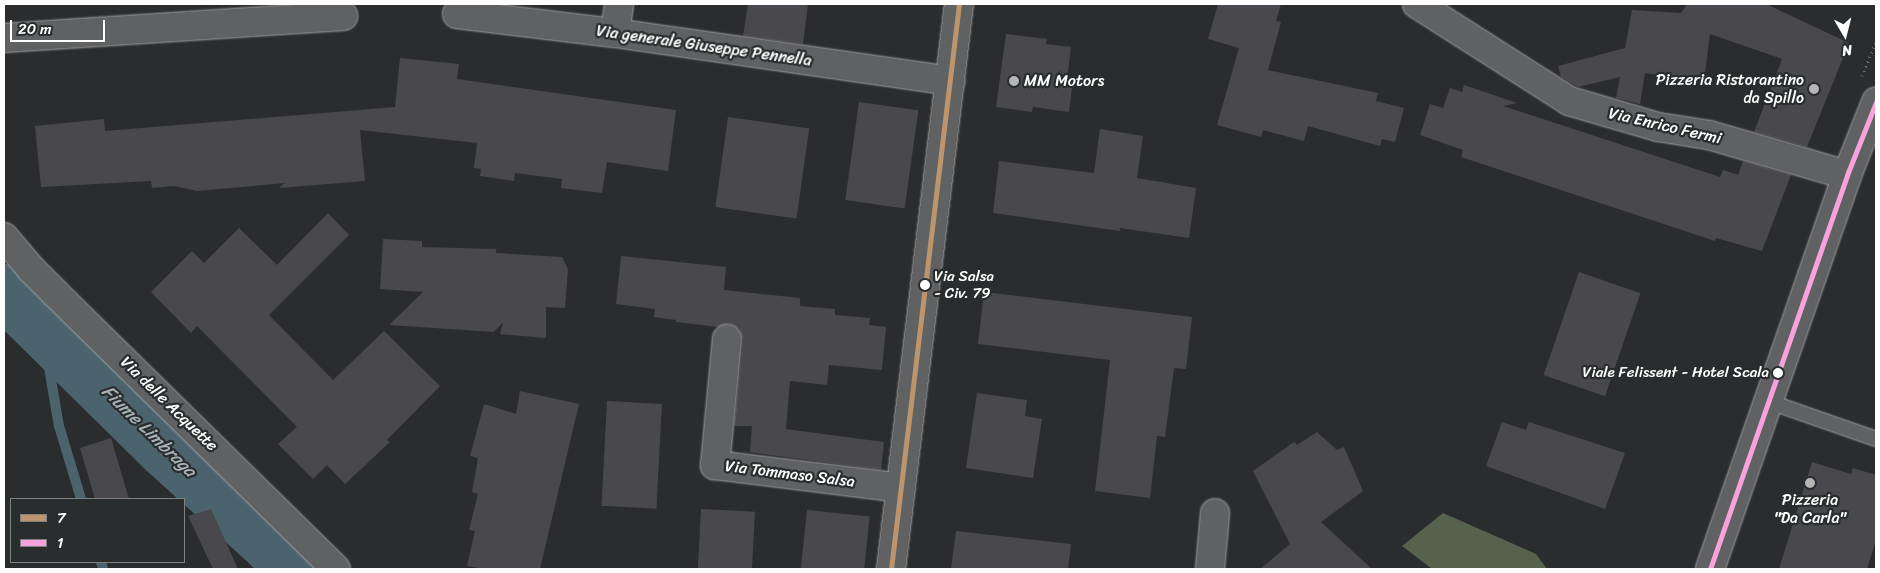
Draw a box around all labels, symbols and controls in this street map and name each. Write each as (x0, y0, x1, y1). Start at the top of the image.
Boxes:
scale bar (12, 10, 108, 42)
north arrow (1820, 10, 1870, 60)
text: 20 m (18, 16, 52, 42)
street label: Via generale Giuseppe Pennella (594, 21, 814, 71)
text: N (1841, 37, 1854, 63)
place label: Pizzeria Ristorantino da Spillo (1655, 70, 1804, 108)
place label: MM Motors (1024, 71, 1104, 91)
marker: MM Motors (1008, 75, 1020, 87)
marker: Pizzeria Ristorantino da Spillo (1808, 83, 1820, 95)
street label: Via Enrico Fermi (1607, 104, 1723, 148)
place label: Via Salsa - Civ. 79 (934, 267, 994, 302)
marker: Via Salsa - Civ. 79 (920, 280, 930, 290)
street label: Via delle Acquette (116, 353, 222, 455)
place label: Viale Felissent - Hotel Scala (1582, 364, 1769, 382)
marker: Viale Felissent - Hotel Scala (1773, 368, 1783, 378)
water label: Fiume Limbraga (97, 381, 201, 481)
street label: Via Tommaso Salsa (724, 456, 856, 492)
marker: Pizzeria "Da Carla" (1804, 477, 1816, 489)
place label: Pizzeria "Da Carla" (1774, 490, 1846, 528)
legend (10, 498, 185, 563)
text: 7 (57, 505, 66, 531)
text: 1 (57, 530, 63, 556)

